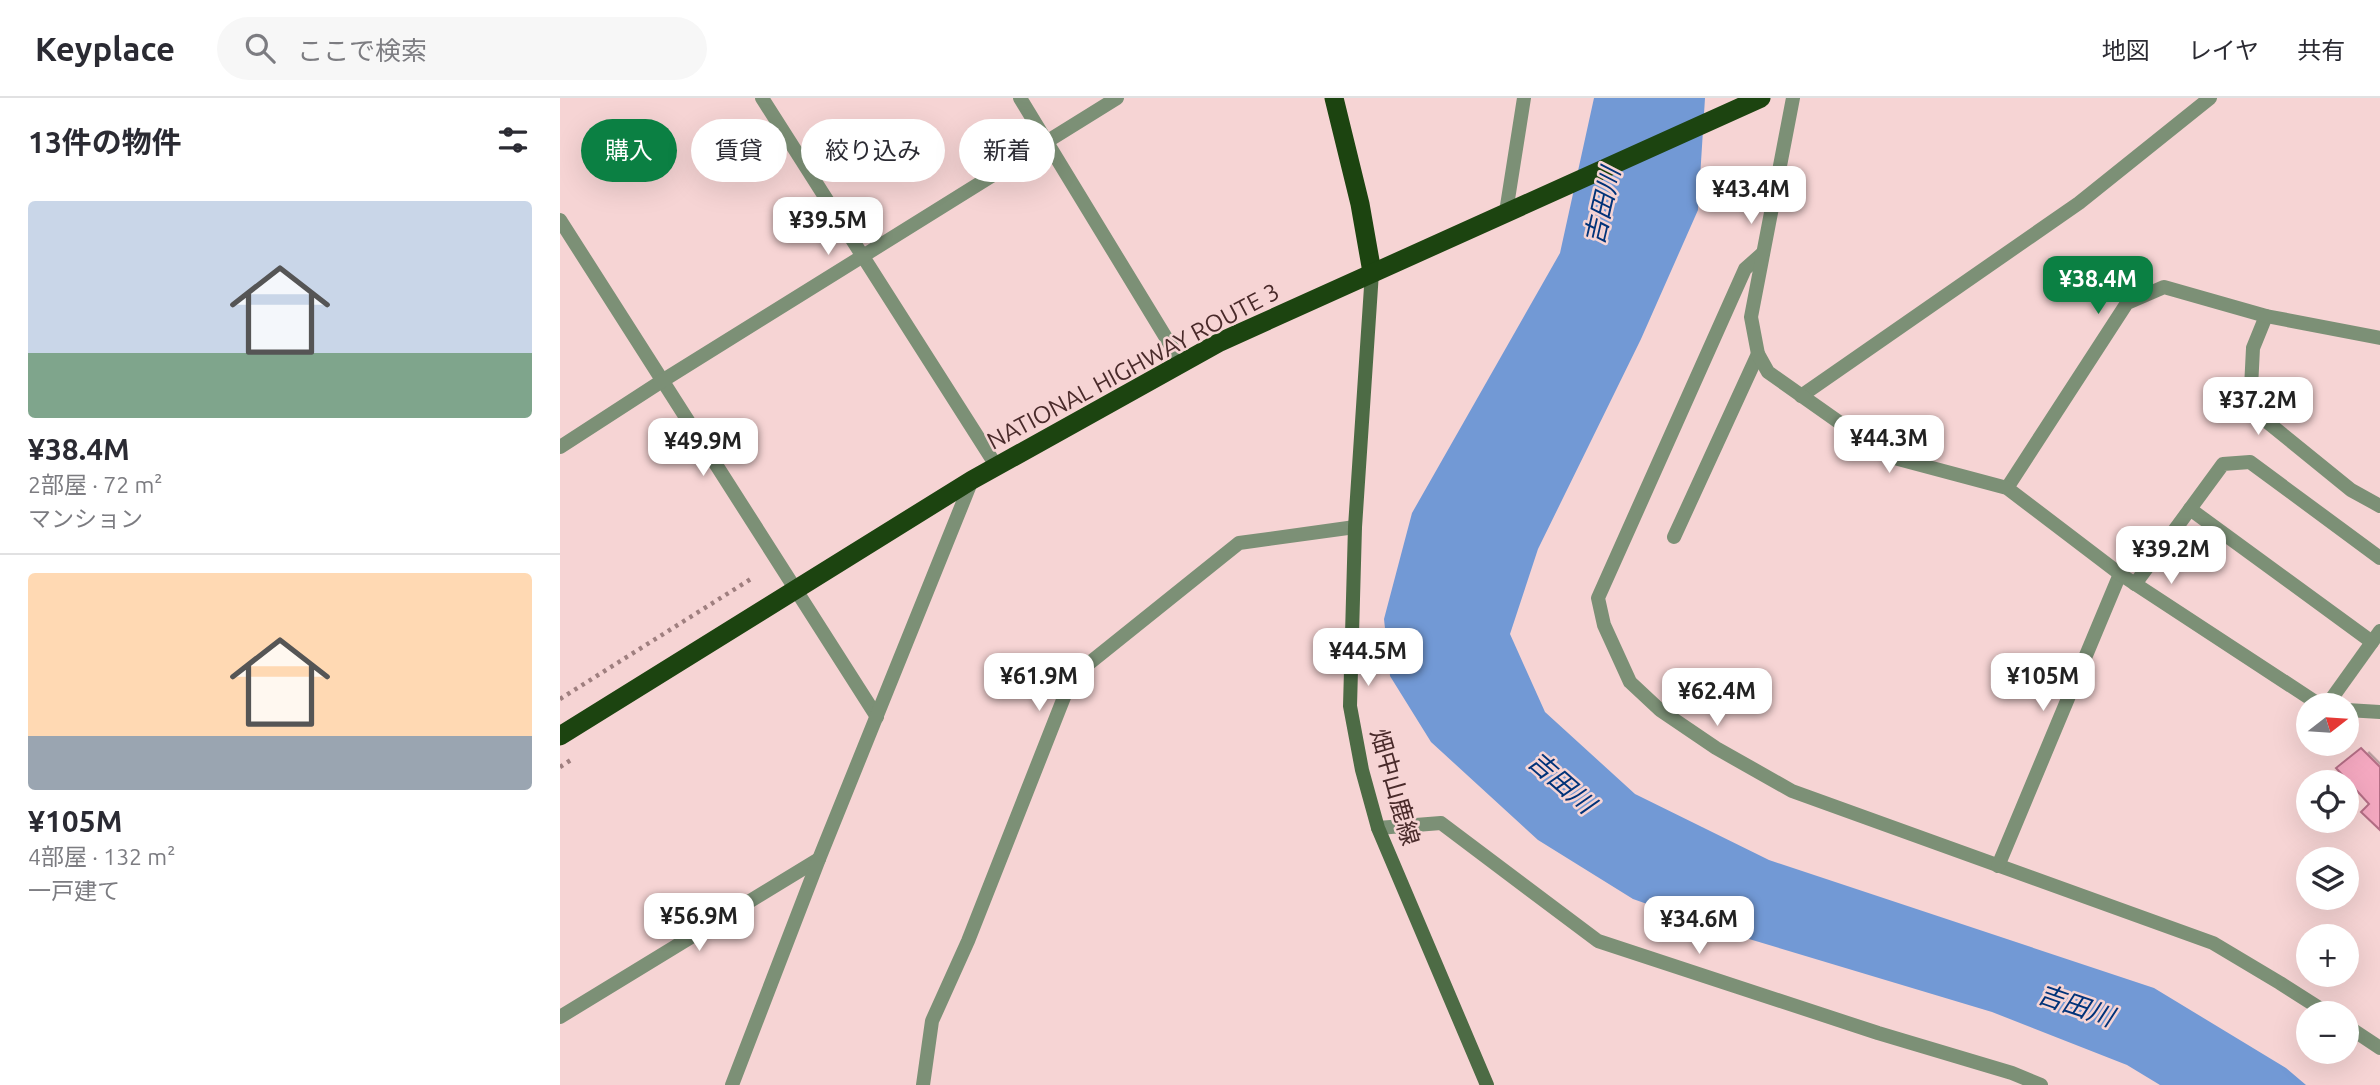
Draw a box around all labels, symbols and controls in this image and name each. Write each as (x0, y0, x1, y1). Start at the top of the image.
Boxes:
search box (217, 17, 707, 80)
icon: search (241, 29, 279, 67)
text: Keyplace (35, 30, 175, 67)
text: ここで検索 (297, 36, 427, 65)
text: 地図 (2102, 37, 2150, 64)
text: レイヤ (2188, 37, 2259, 64)
text: 共有 (2297, 37, 2345, 64)
chip: 購入 (581, 119, 677, 182)
chip: 賃貸 (691, 119, 787, 182)
chip: 絞り込み (801, 119, 945, 182)
chip: 新着 (959, 119, 1055, 182)
icon: filters (494, 121, 532, 159)
text: 13件の物件 (28, 125, 182, 159)
water label: 吉田川 (1579, 162, 1626, 247)
pin: ¥43.4M (1694, 166, 1808, 226)
text: ¥43.4M (1712, 176, 1790, 201)
pin: ¥39.5M (771, 198, 885, 257)
text: ¥39.5M (789, 207, 867, 232)
icon: home (217, 247, 343, 373)
pin: ¥38.4M (2041, 256, 2155, 316)
text: ¥38.4M (2059, 266, 2137, 291)
street label: NATIONAL HIGHWAY ROUTE 3 (983, 277, 1283, 455)
pin: ¥37.2M (2201, 378, 2315, 437)
text: ¥37.2M (2219, 387, 2297, 412)
pin: ¥44.3M (1832, 416, 1946, 475)
pin: ¥49.9M (646, 418, 760, 478)
text: ¥44.3M (1850, 425, 1928, 450)
text: ¥49.9M (664, 428, 742, 453)
text: ¥38.4M (28, 432, 130, 466)
text: 2部屋 · 72 m² (28, 472, 162, 497)
text: マンション (28, 506, 143, 531)
pin: ¥39.2M (2114, 526, 2228, 586)
text: ¥39.2M (2132, 536, 2210, 561)
icon: home (217, 619, 343, 745)
pin: ¥44.5M (1311, 628, 1425, 688)
text: ¥44.5M (1329, 638, 1407, 663)
pin: ¥61.9M (982, 654, 1096, 713)
pin: ¥105M (1994, 654, 2092, 713)
text: ¥61.9M (1000, 663, 1078, 688)
text: ¥105M (2007, 663, 2079, 688)
pin: ¥62.4M (1660, 668, 1774, 728)
text: ¥62.4M (1678, 678, 1756, 703)
north arrow (2296, 693, 2359, 756)
map controls (2296, 693, 2359, 1064)
street label: 畑中山鹿線 (1365, 726, 1425, 848)
water label: 吉田川 (1523, 745, 1603, 820)
button: locate (2296, 770, 2359, 833)
text: ¥105M (28, 804, 122, 838)
text: 4部屋 · 132 m² (28, 844, 175, 869)
button: layers (2296, 847, 2359, 910)
text: 一戸建て (28, 878, 120, 903)
pin: ¥56.9M (642, 894, 756, 953)
pin: ¥34.6M (1642, 896, 1756, 956)
text: ¥56.9M (660, 903, 738, 928)
text: ¥34.6M (1660, 906, 1738, 931)
button: + (2296, 924, 2359, 987)
water label: 吉田川 (2034, 979, 2120, 1032)
button: − (2296, 1001, 2359, 1064)

